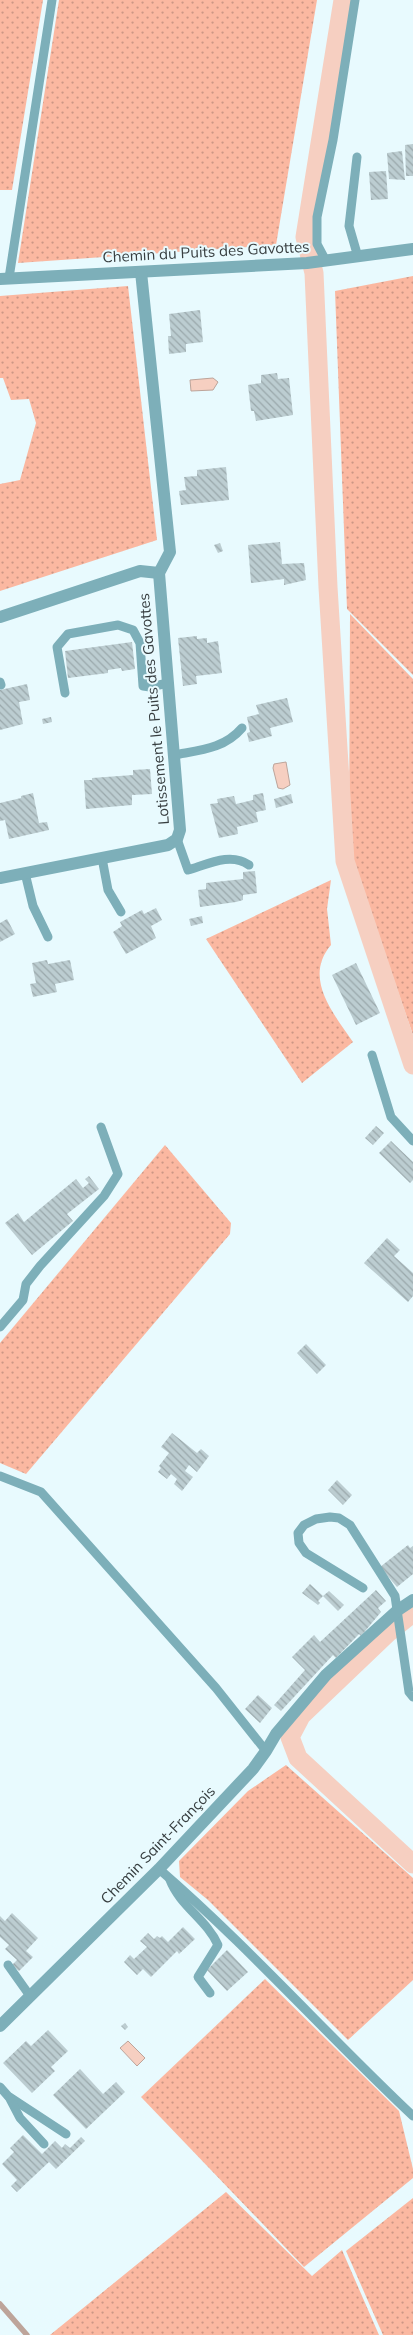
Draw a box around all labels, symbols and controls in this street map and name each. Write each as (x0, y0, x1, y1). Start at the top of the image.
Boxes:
street label: Chemin du Puits des Gavottes (102, 237, 310, 266)
street label: Lotissement le Puits des Gavottes (134, 592, 173, 826)
street label: Chemin Saint-François (96, 1782, 219, 1908)

